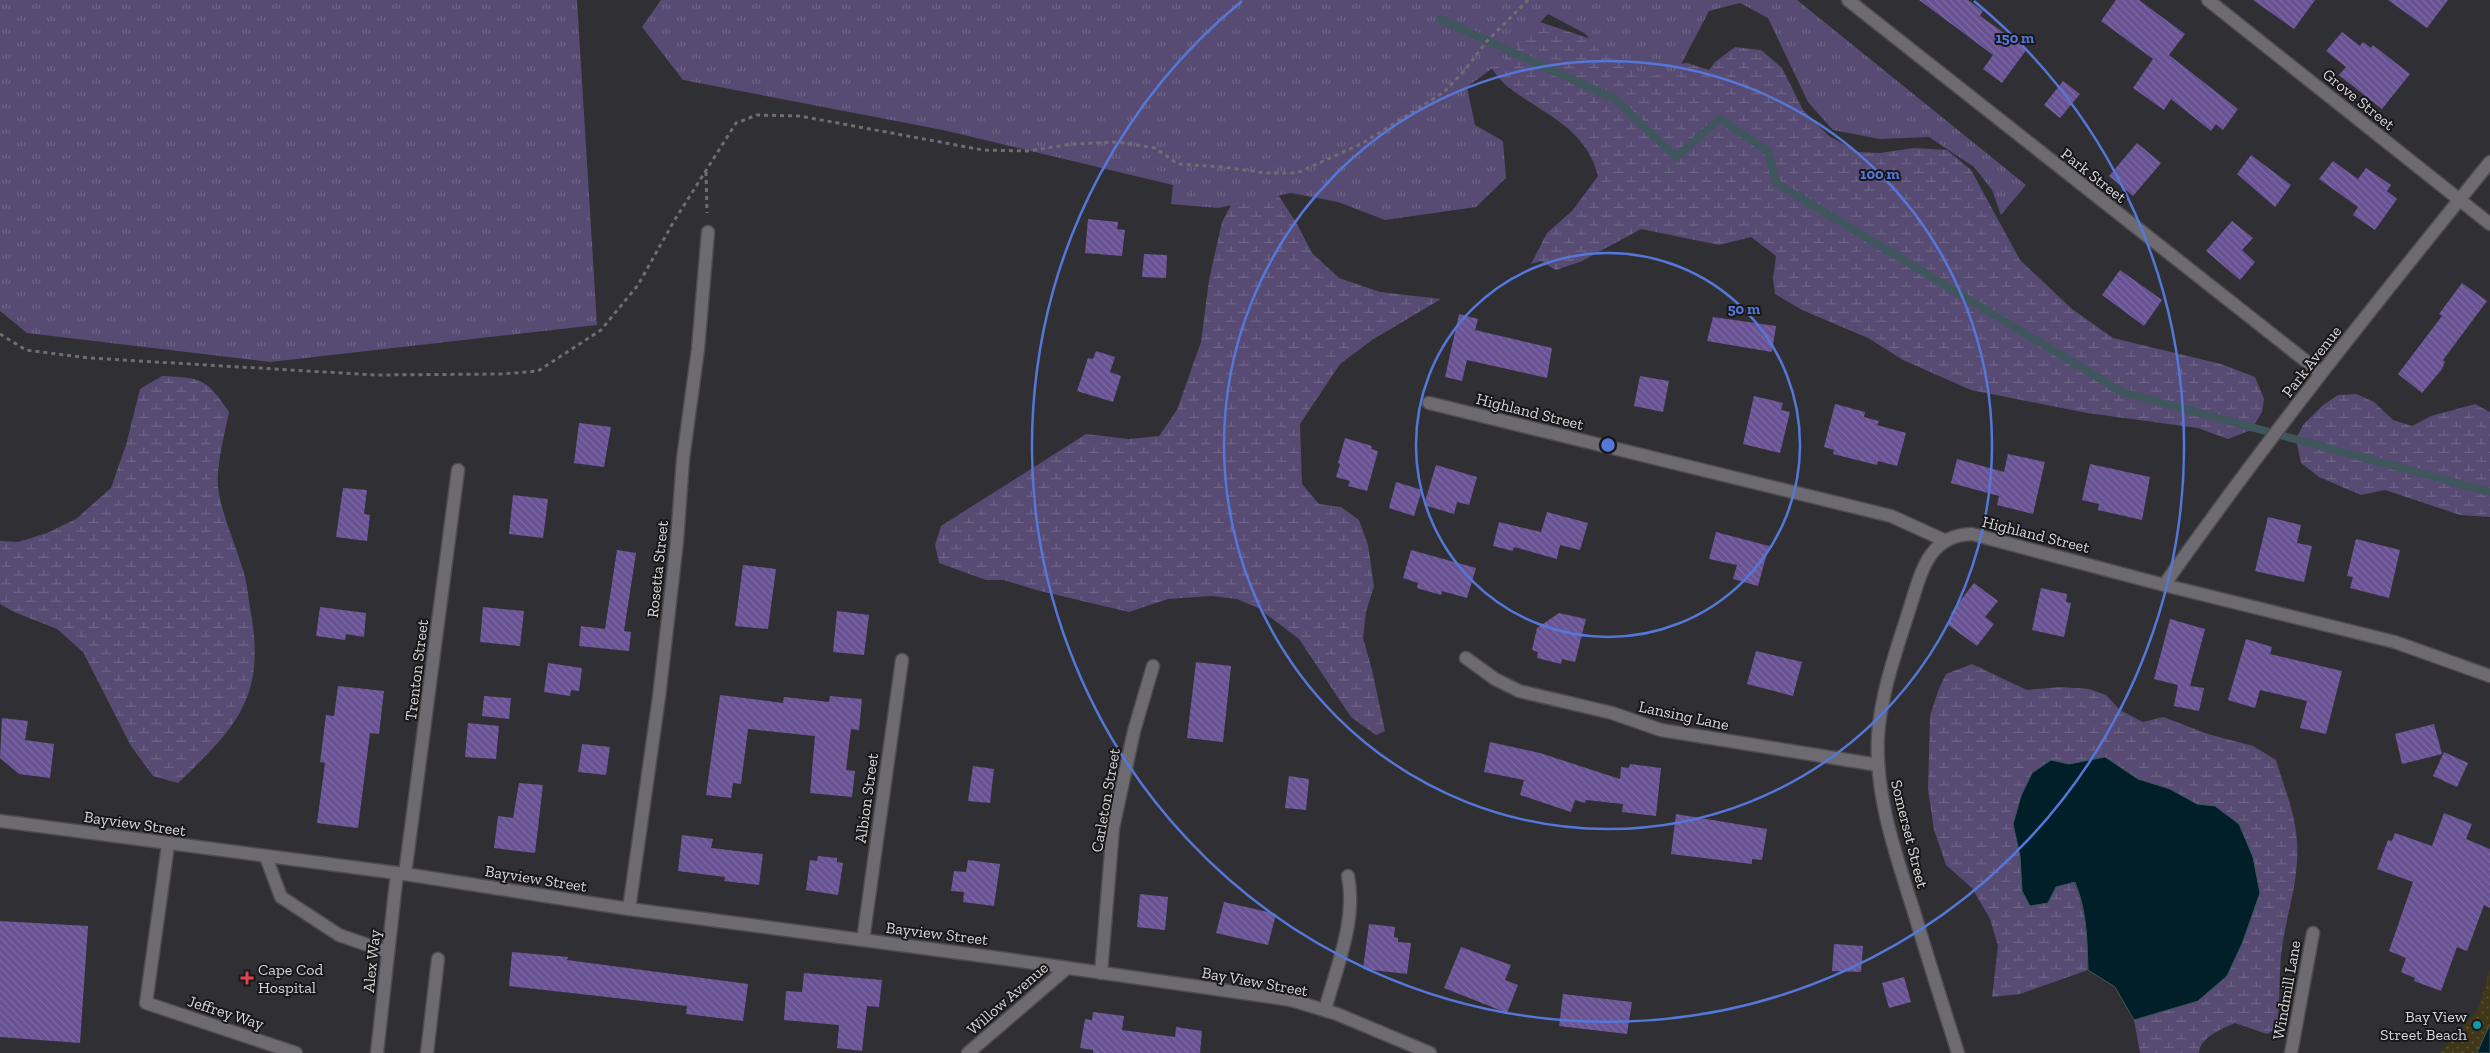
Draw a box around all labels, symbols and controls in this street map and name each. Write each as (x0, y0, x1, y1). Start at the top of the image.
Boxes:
text: 150 m (1996, 29, 2034, 47)
street label: Grove Street (2319, 65, 2398, 134)
street label: Park Street (2057, 144, 2130, 207)
text: 100 m (1860, 165, 1900, 183)
text: 50 m (1728, 300, 1760, 318)
street label: Park Avenue (2278, 322, 2345, 401)
street label: Highland Street (1474, 389, 1586, 434)
centre of rings (1599, 436, 1617, 454)
street label: Highland Street (1980, 512, 2092, 557)
street label: Rosetta Street (643, 519, 672, 619)
street label: Trenton Street (401, 618, 432, 722)
street label: Lansing Lane (1637, 697, 1731, 734)
street label: Carleton Street (1087, 746, 1124, 854)
street label: Albion Street (851, 752, 882, 844)
street label: Somerset Street (1887, 778, 1932, 890)
street label: Bayview Street (83, 807, 187, 840)
street label: Bayview Street (484, 861, 588, 896)
street label: Bayview Street (885, 918, 989, 949)
street label: Alex Way (359, 928, 384, 993)
street label: Windmill Lane (2268, 939, 2305, 1041)
street label: Willow Avenue (963, 958, 1052, 1039)
place label: Cape Cod Hospital (258, 960, 324, 997)
street label: Bay View Street (1200, 963, 1310, 1000)
marker: Cape Cod Hospital (240, 971, 254, 985)
street label: Jeffrey Way (185, 991, 267, 1034)
place label: Bay View Street Beach (2380, 1007, 2468, 1044)
marker: Bay View Street Beach (2471, 1019, 2483, 1031)

